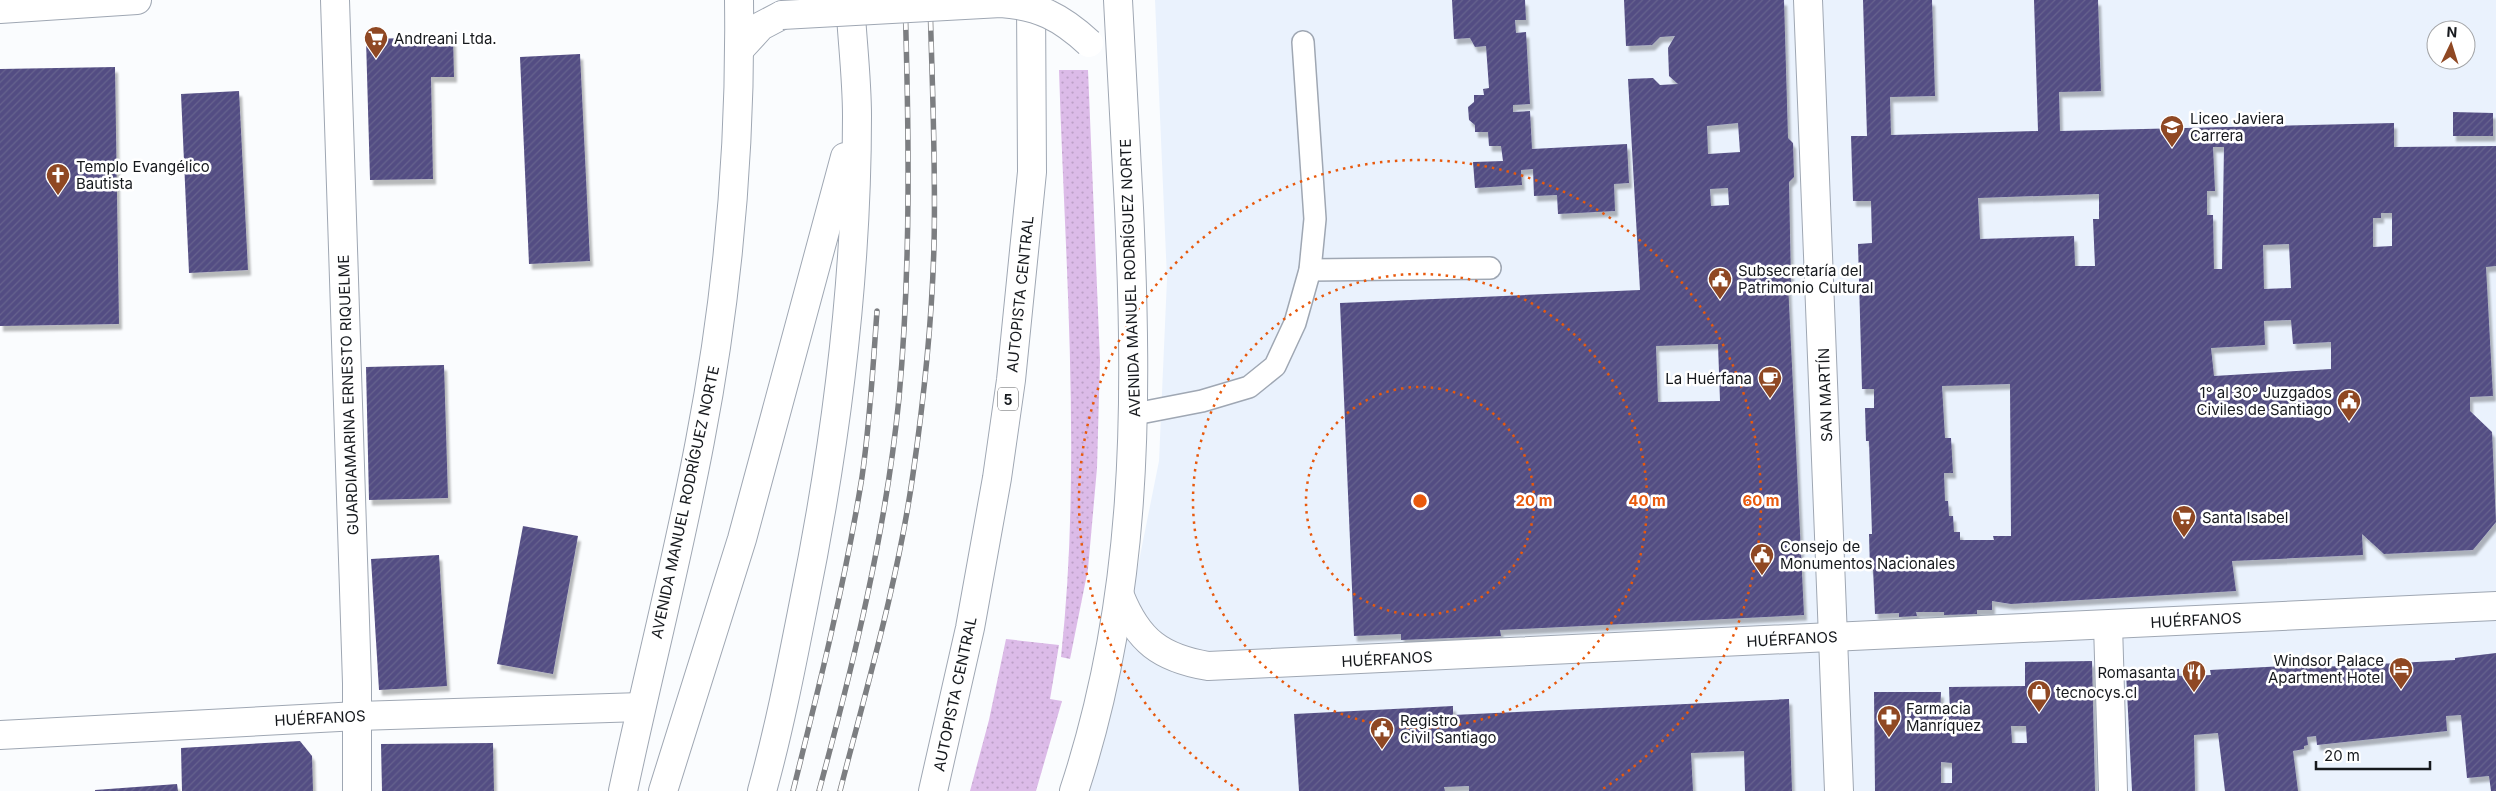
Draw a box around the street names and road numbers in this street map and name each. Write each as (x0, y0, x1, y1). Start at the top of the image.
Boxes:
street label: AVENIDA MANUEL RODRÍGUEZ NORTE (1116, 138, 1144, 418)
street label: AUTOPISTA CENTRAL (1002, 215, 1038, 373)
street label: GUARDIAMARINA ERNESTO RIQUELME (334, 254, 362, 536)
street label: SAN MARTÍN (1814, 348, 1836, 442)
street label: AVENIDA MANUEL RODRÍGUEZ NORTE (647, 364, 723, 640)
road number: 5 (998, 388, 1018, 410)
street label: HUÉRFANOS (2150, 608, 2242, 632)
street label: AUTOPISTA CENTRAL (929, 615, 981, 773)
street label: HUÉRFANOS (1746, 627, 1838, 651)
street label: HUÉRFANOS (1341, 647, 1433, 671)
street label: HUÉRFANOS (274, 706, 366, 730)

